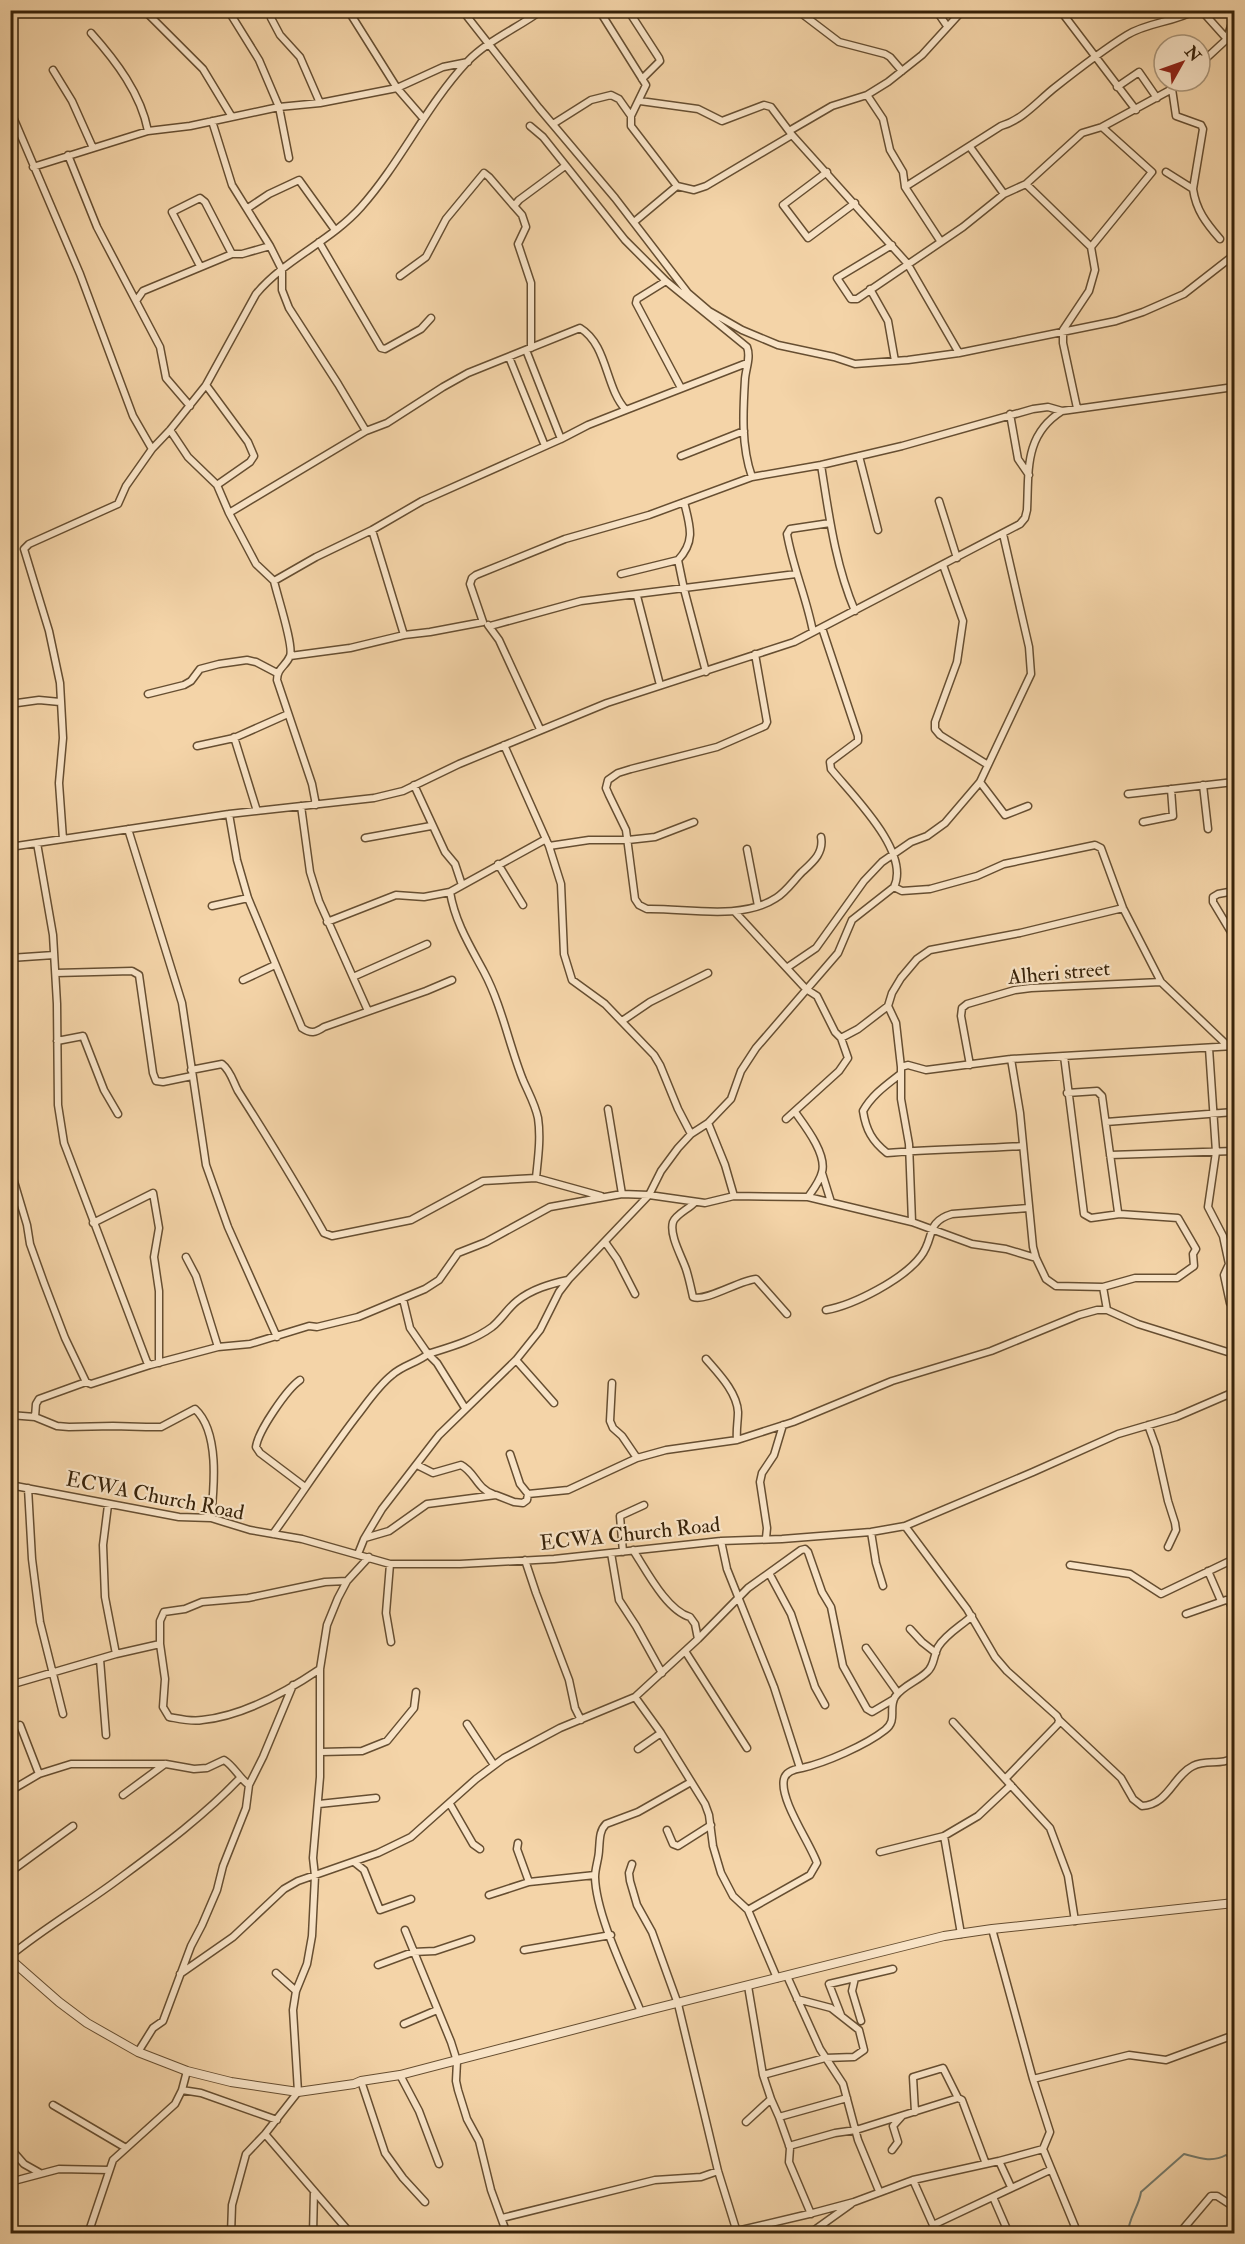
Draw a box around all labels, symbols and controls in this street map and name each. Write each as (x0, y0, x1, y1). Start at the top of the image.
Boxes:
north arrow (1152, 33, 1212, 93)
text: N (1180, 41, 1205, 66)
street label: Alheri street (1006, 955, 1111, 991)
street label: ECWA Church Road (64, 1465, 247, 1527)
street label: ECWA Church Road (539, 1511, 722, 1557)

